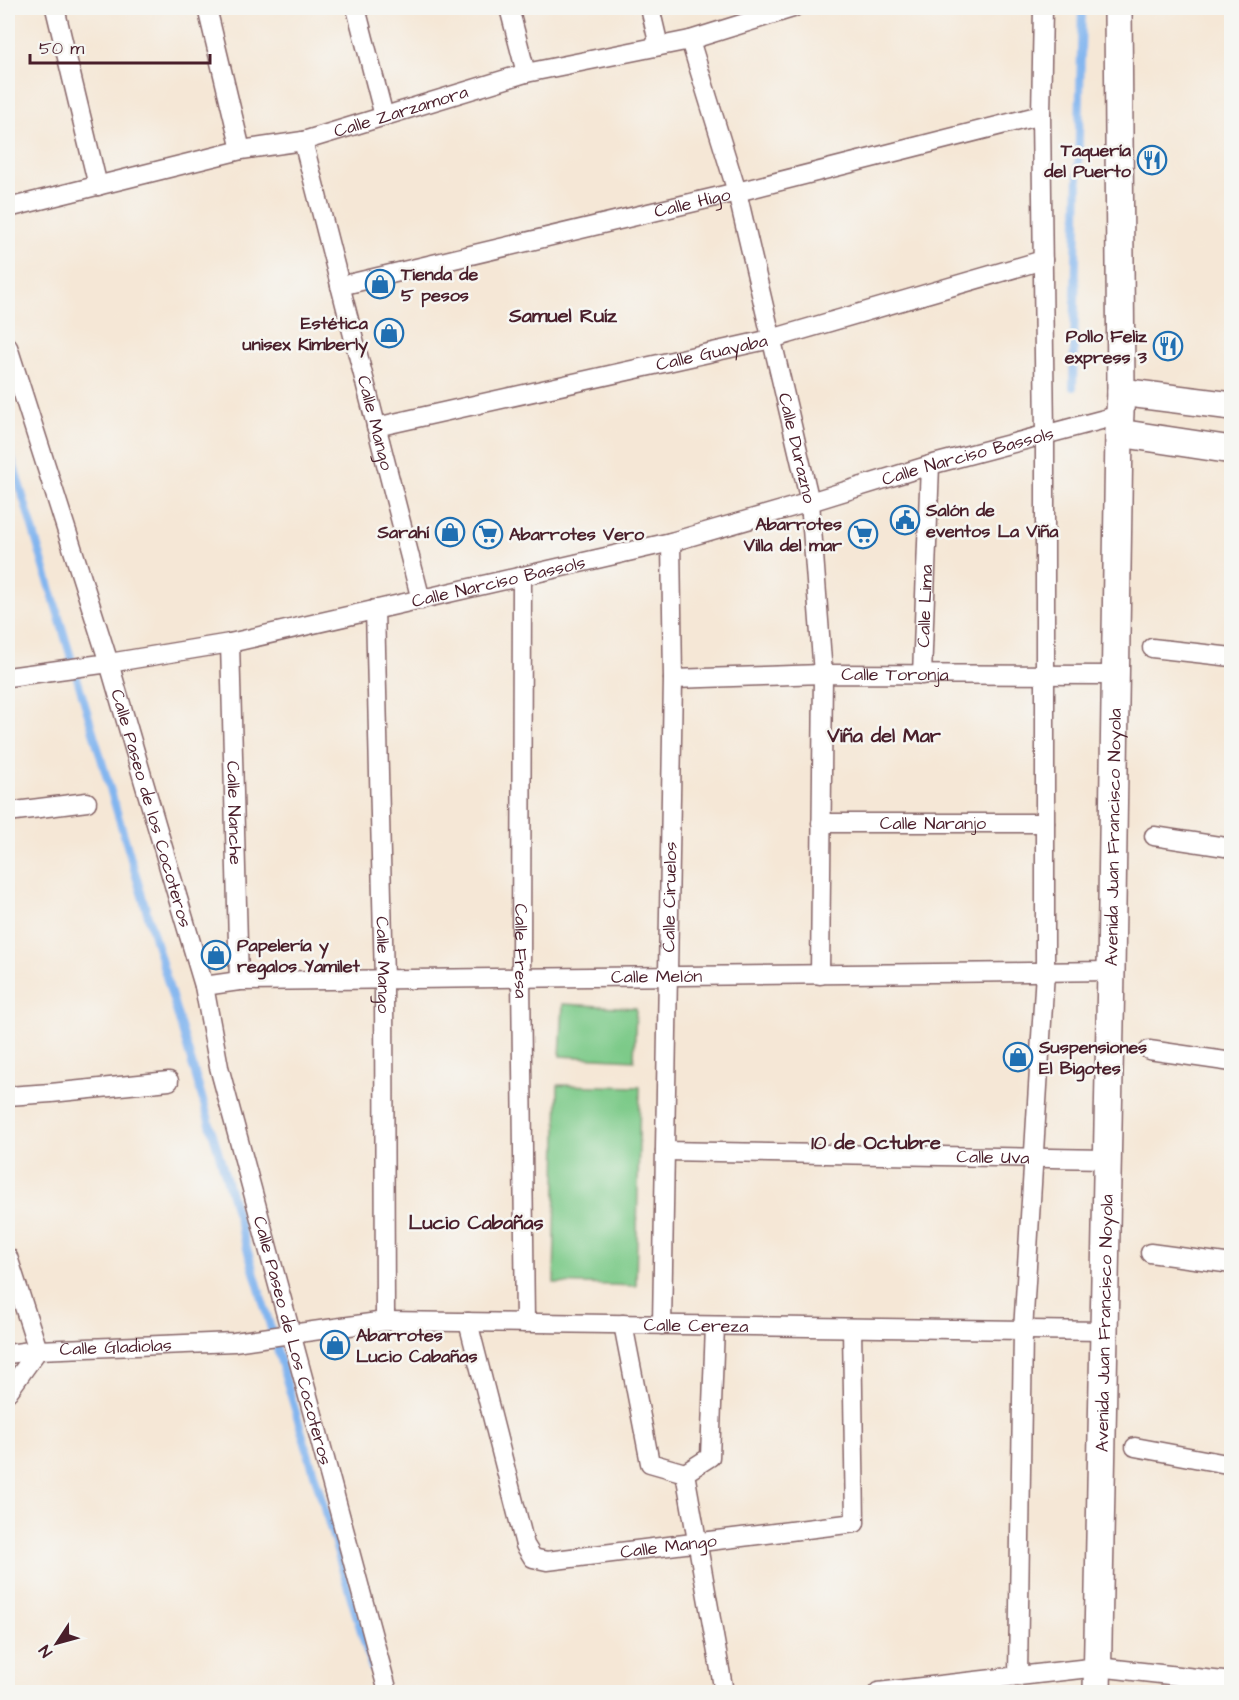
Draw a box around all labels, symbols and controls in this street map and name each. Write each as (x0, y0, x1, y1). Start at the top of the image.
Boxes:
scale bar (30, 27, 210, 65)
text: 50 m (39, 36, 84, 61)
street label: Calle Zarzamora (331, 79, 471, 143)
place label: Taquería del Puerto (1043, 138, 1132, 184)
restaurant icon: Taquería del Puerto (1136, 144, 1168, 176)
street label: Calle Higo (652, 181, 733, 224)
place label: Tienda de 5 pesos (400, 262, 479, 308)
shop icon: Tienda de 5 pesos (364, 268, 396, 300)
district label: Samuel Ruíz (508, 302, 618, 330)
place label: Estética unisex Kimberly (242, 311, 369, 358)
shop icon: Estética unisex Kimberly (373, 317, 405, 349)
place label: Pollo Feliz express 3 (1065, 324, 1148, 370)
street label: Calle Guayaba (654, 328, 770, 377)
restaurant icon: Pollo Feliz express 3 (1152, 330, 1184, 362)
street label: Calle Mango (351, 373, 400, 473)
street label: Calle Durazno (772, 390, 822, 506)
street label: Calle Narciso Bassols (879, 420, 1057, 492)
place label: Salón de eventos La Viña (925, 498, 1059, 544)
public building icon: Salón de eventos La Viña (889, 504, 921, 536)
place label: Abarrotes Villa del mar (743, 512, 842, 558)
shop icon: Sarahí (434, 516, 466, 548)
supermarket icon: Abarrotes Vero (472, 518, 504, 550)
supermarket icon: Abarrotes Villa del mar (847, 518, 879, 550)
place label: Sarahí (377, 520, 430, 545)
place label: Abarrotes Vero (509, 522, 645, 547)
street label: Calle Narciso Bassols (409, 550, 588, 614)
street label: Calle Lima (911, 564, 939, 648)
street label: Calle Toronja (841, 662, 949, 687)
street label: Calle Paseo de los Cocoteros (105, 686, 198, 930)
street label: Avenida Juan Francisco Noyola (1099, 708, 1128, 966)
district label: Viña del Mar (826, 722, 942, 750)
street label: Calle Nanche (221, 761, 248, 866)
street label: Calle Naranjo (880, 811, 986, 836)
street label: Calle Ciruelos (656, 841, 683, 953)
street label: Calle Fresa (508, 903, 534, 999)
street label: Calle Mango (370, 916, 397, 1013)
place label: Papelería y regalos Yamilet (237, 933, 360, 980)
shop icon: Papelería y regalos Yamilet (200, 939, 232, 971)
street label: Calle Melón (611, 963, 702, 989)
place label: Suspensiones El Bigotes (1038, 1035, 1147, 1082)
shop icon: Suspensiones El Bigotes (1002, 1041, 1034, 1073)
district label: 10 de Octubre (811, 1129, 941, 1157)
street label: Calle Uva (956, 1144, 1030, 1170)
street label: Avenida Juan Francisco Noyola (1089, 1194, 1120, 1452)
district label: Lucio Cabañas (409, 1209, 543, 1237)
street label: Calle Paseo de Los Cocoteros (247, 1213, 339, 1468)
street label: Calle Cereza (643, 1312, 749, 1339)
place label: Abarrotes Lucio Cabañas (356, 1323, 477, 1369)
shop icon: Abarrotes Lucio Cabañas (319, 1329, 351, 1361)
street label: Calle Gladiolas (59, 1332, 172, 1362)
street label: Calle Mango (619, 1528, 718, 1564)
north arrow (27, 1613, 87, 1673)
text: N (34, 1641, 58, 1662)

